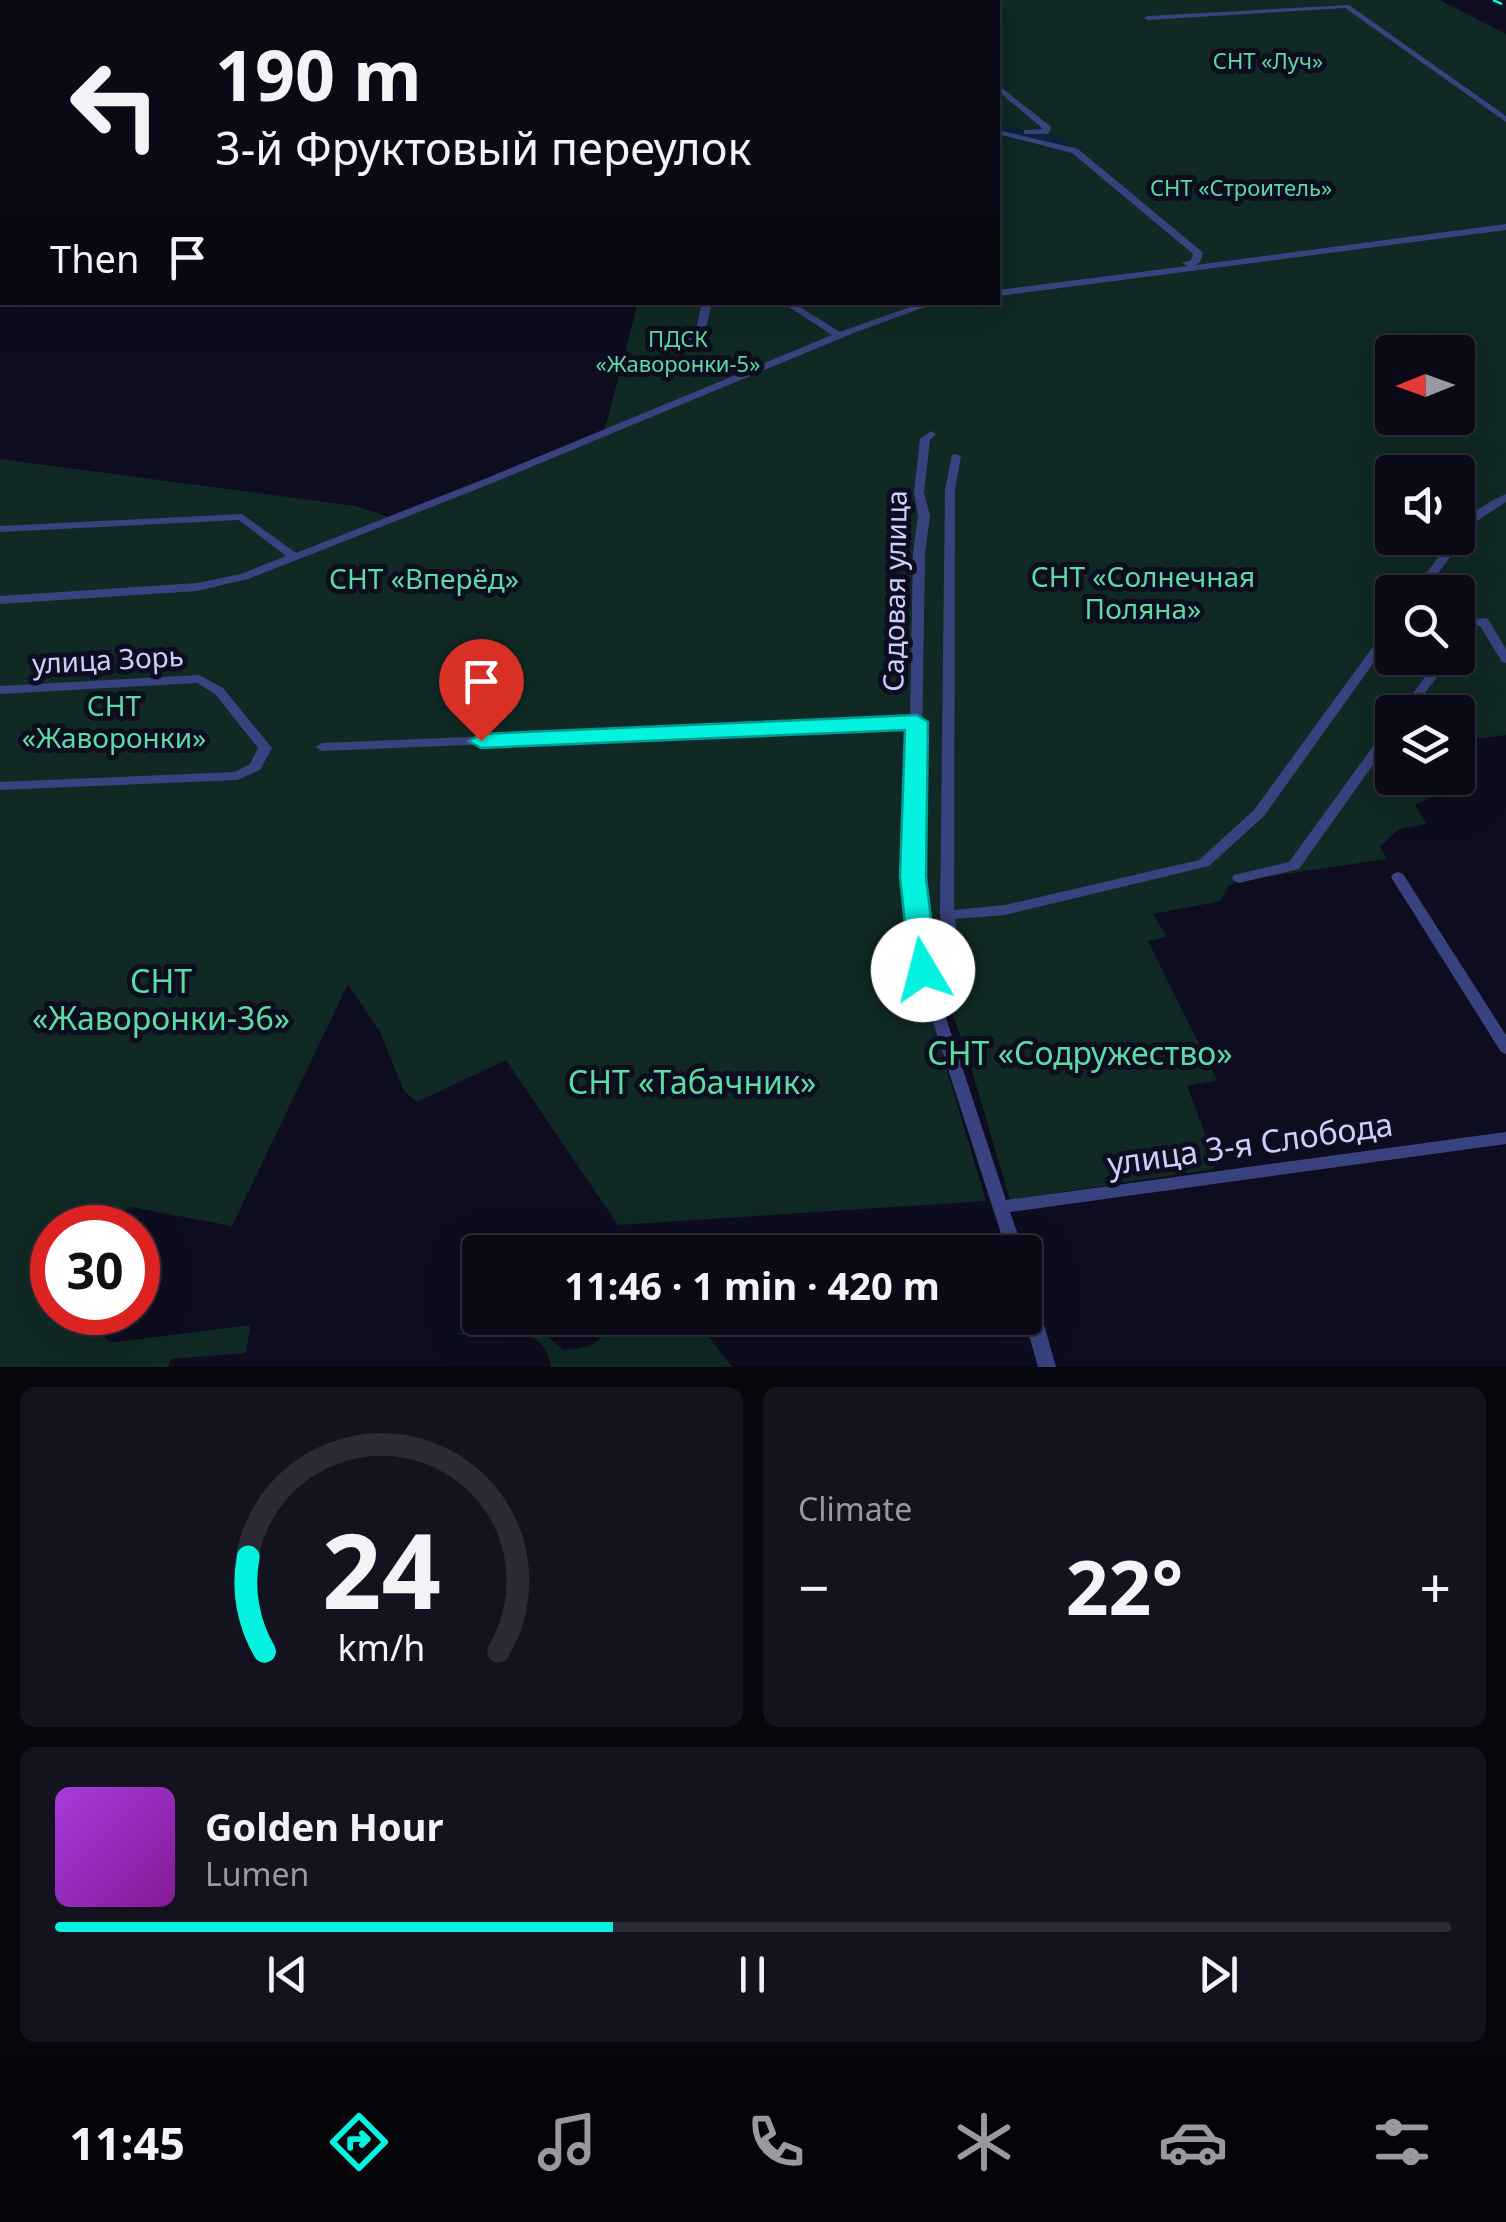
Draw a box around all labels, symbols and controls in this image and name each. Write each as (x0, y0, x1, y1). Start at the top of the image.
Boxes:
text: 190 m (215, 26, 422, 122)
icon: left (50, 40, 180, 170)
park label: СНТ «Луч» (1213, 45, 1323, 75)
text: 3-й Фруктовый переулок (215, 117, 751, 178)
park label: СНТ «Строитель» (1150, 172, 1332, 202)
icon: arrive (160, 230, 215, 285)
text: Then (50, 232, 140, 284)
park label: ПДСК «Жаворонки-5» (596, 323, 760, 378)
north arrow (1375, 335, 1475, 435)
map controls (1375, 335, 1475, 795)
button: sound (1375, 455, 1475, 555)
street label: Садовая улица (873, 490, 915, 692)
park label: СНТ «Солнечная Поляна» (1031, 557, 1255, 627)
park label: СНТ «Вперёд» (329, 559, 519, 597)
button: search (1375, 575, 1475, 675)
street label: улица Зорь (31, 636, 185, 682)
pin (439, 639, 524, 742)
icon: arrive (454, 654, 509, 709)
park label: СНТ «Жаворонки» (22, 686, 206, 756)
button: layers (1375, 695, 1475, 795)
position arrow (871, 918, 975, 1022)
park label: СНТ «Жаворонки-36» (32, 959, 290, 1039)
park label: СНТ «Содружество» (927, 1031, 1233, 1074)
park label: СНТ «Табачник» (568, 1060, 816, 1103)
street label: улица 3-я Слобода (1105, 1102, 1395, 1184)
speed limit sign: 30 (30, 1205, 160, 1335)
text: 11:46 · 1 min · 420 m (564, 1259, 940, 1311)
text: Climate (798, 1487, 912, 1530)
text: 24 (322, 1498, 441, 1639)
text: 22° (1066, 1535, 1183, 1637)
text: − (798, 1549, 829, 1624)
text: + (1420, 1549, 1451, 1624)
text: km/h (338, 1623, 425, 1671)
text: Golden Hour (205, 1800, 443, 1852)
text: Lumen (205, 1852, 309, 1895)
icon: previous (260, 1947, 315, 2002)
icon: pause (725, 1947, 780, 2002)
icon: next (1191, 1947, 1246, 2002)
icon: directions (324, 2107, 394, 2177)
icon: music (532, 2107, 602, 2177)
icon: phone (741, 2107, 811, 2177)
icon: climate (949, 2107, 1019, 2177)
icon: car (1158, 2107, 1228, 2177)
icon: filters (1367, 2107, 1437, 2177)
text: 11:45 (69, 2112, 185, 2173)

